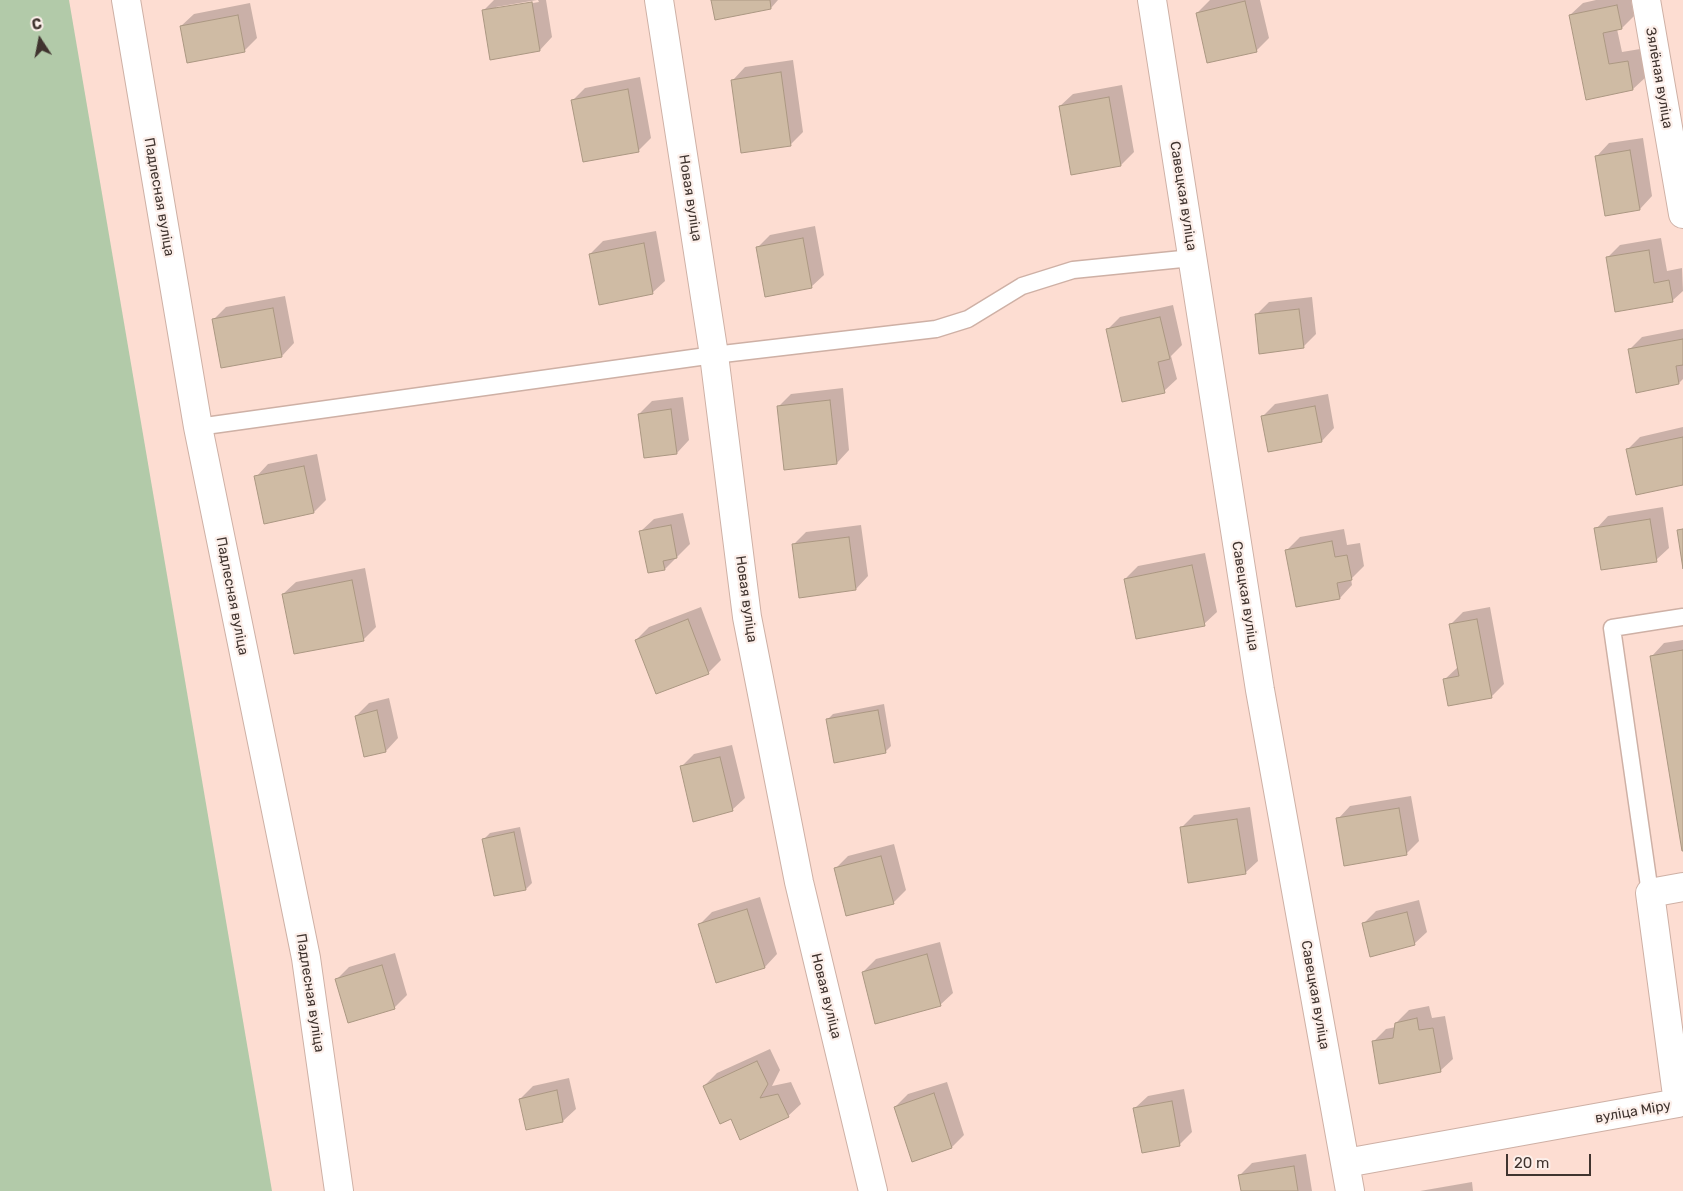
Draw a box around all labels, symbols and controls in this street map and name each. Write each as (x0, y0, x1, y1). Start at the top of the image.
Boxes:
north arrow (15, 15, 65, 65)
text: С (31, 16, 43, 34)
street label: Зялёная вуліца (1642, 26, 1676, 130)
street label: Падлесная вуліца (140, 136, 178, 258)
street label: Савецкая вуліца (1166, 140, 1200, 252)
street label: Новая вуліца (675, 153, 705, 243)
street label: Падлесная вуліца (212, 535, 252, 657)
street label: Савецкая вуліца (1228, 540, 1262, 652)
street label: Новая вуліца (732, 554, 760, 644)
street label: Падлесная вуліца (292, 932, 328, 1054)
street label: Савецкая вуліца (1297, 939, 1333, 1051)
street label: Новая вуліца (807, 951, 845, 1041)
street label: вуліца Міру (1594, 1097, 1672, 1127)
scale bar (1508, 1144, 1593, 1176)
text: 20 m (1514, 1154, 1549, 1172)

